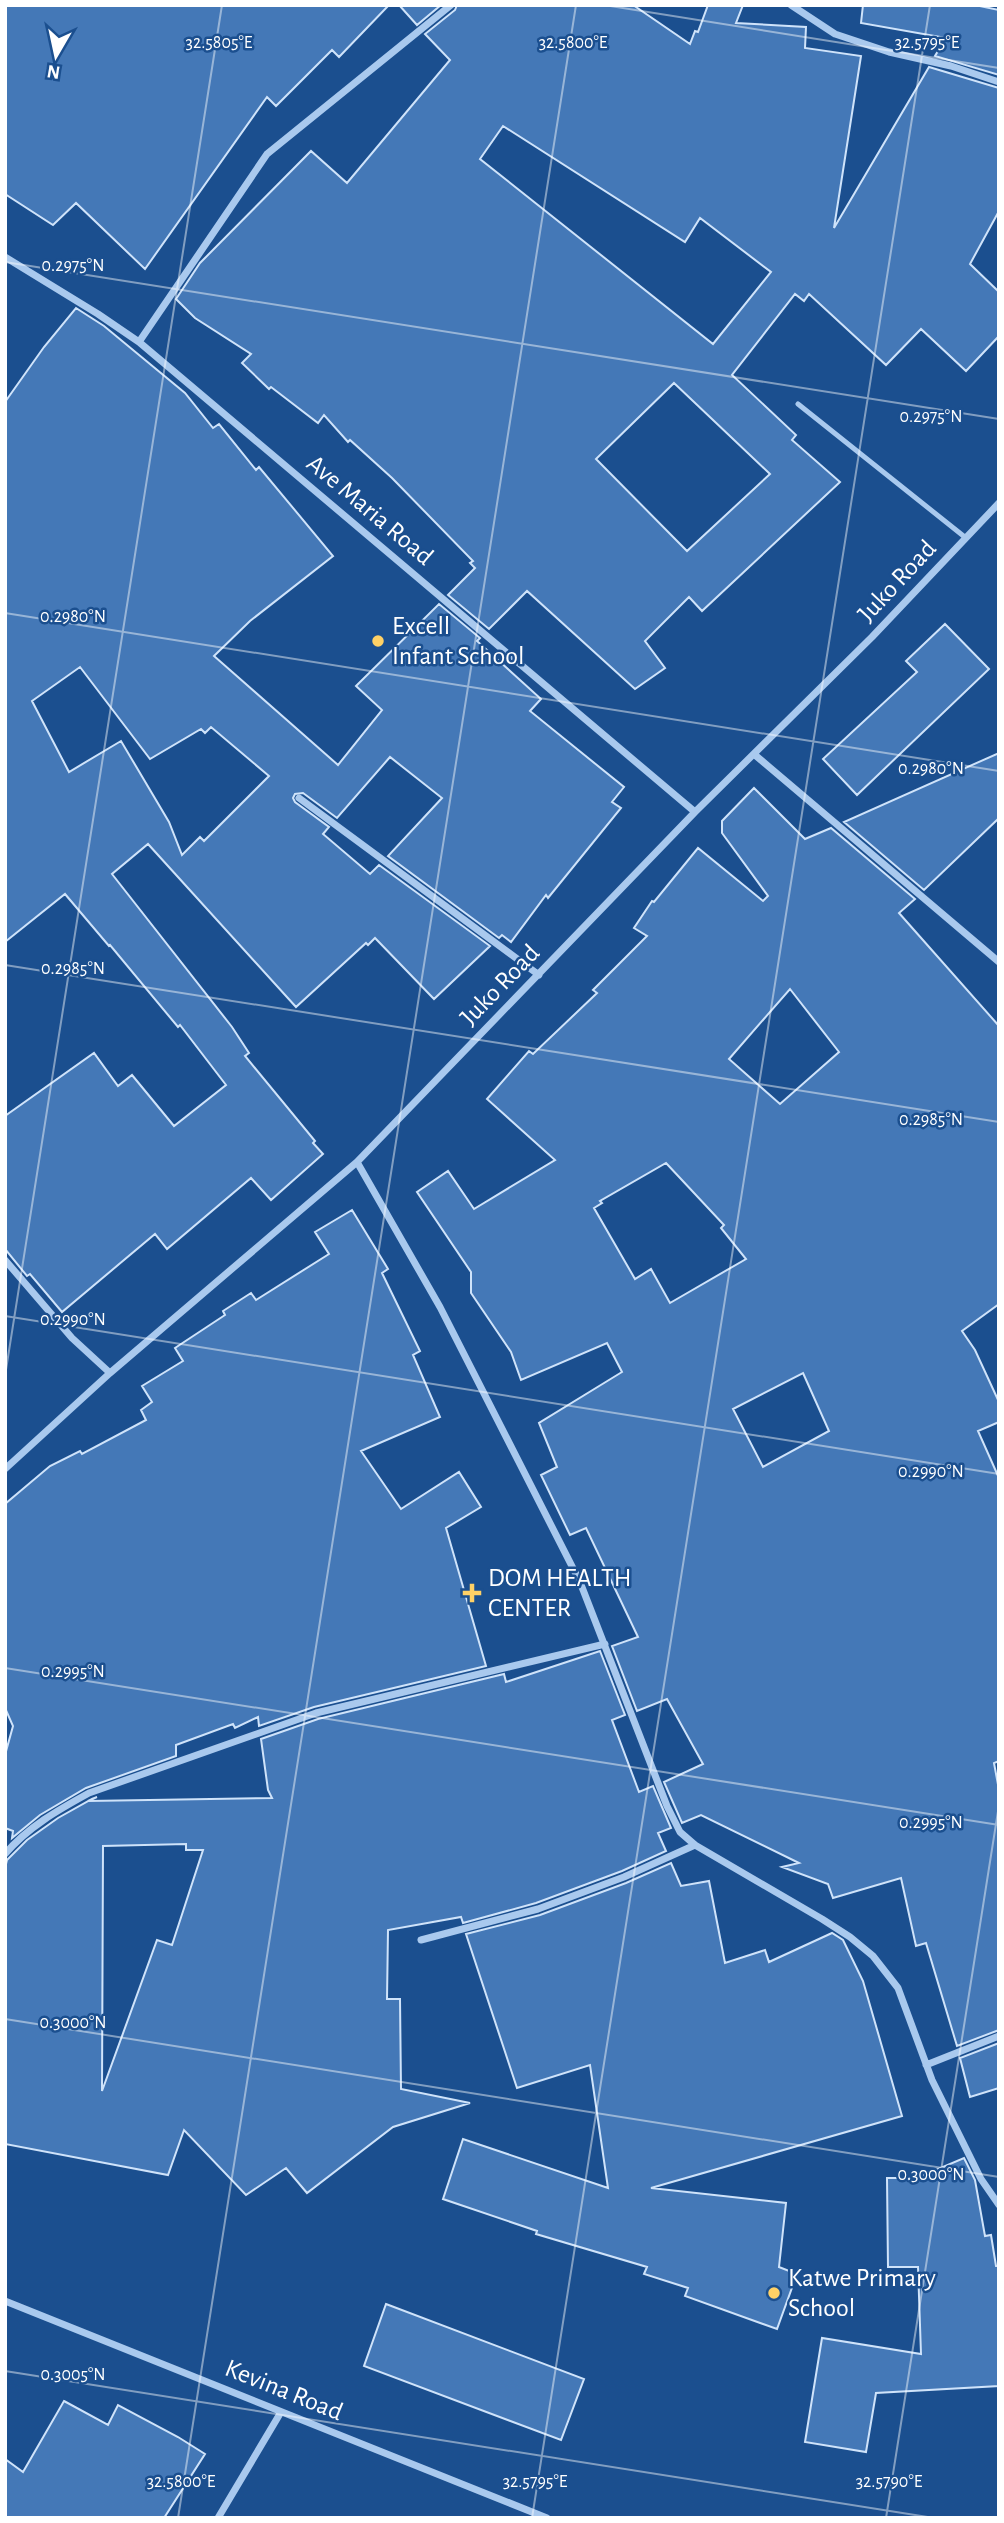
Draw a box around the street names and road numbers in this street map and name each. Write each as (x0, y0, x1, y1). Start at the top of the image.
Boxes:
street label: Ave Maria Road (302, 450, 438, 570)
street label: Juko Road (853, 535, 941, 627)
street label: Juko Road (455, 940, 545, 1030)
street label: Kevina Road (221, 2355, 347, 2425)

